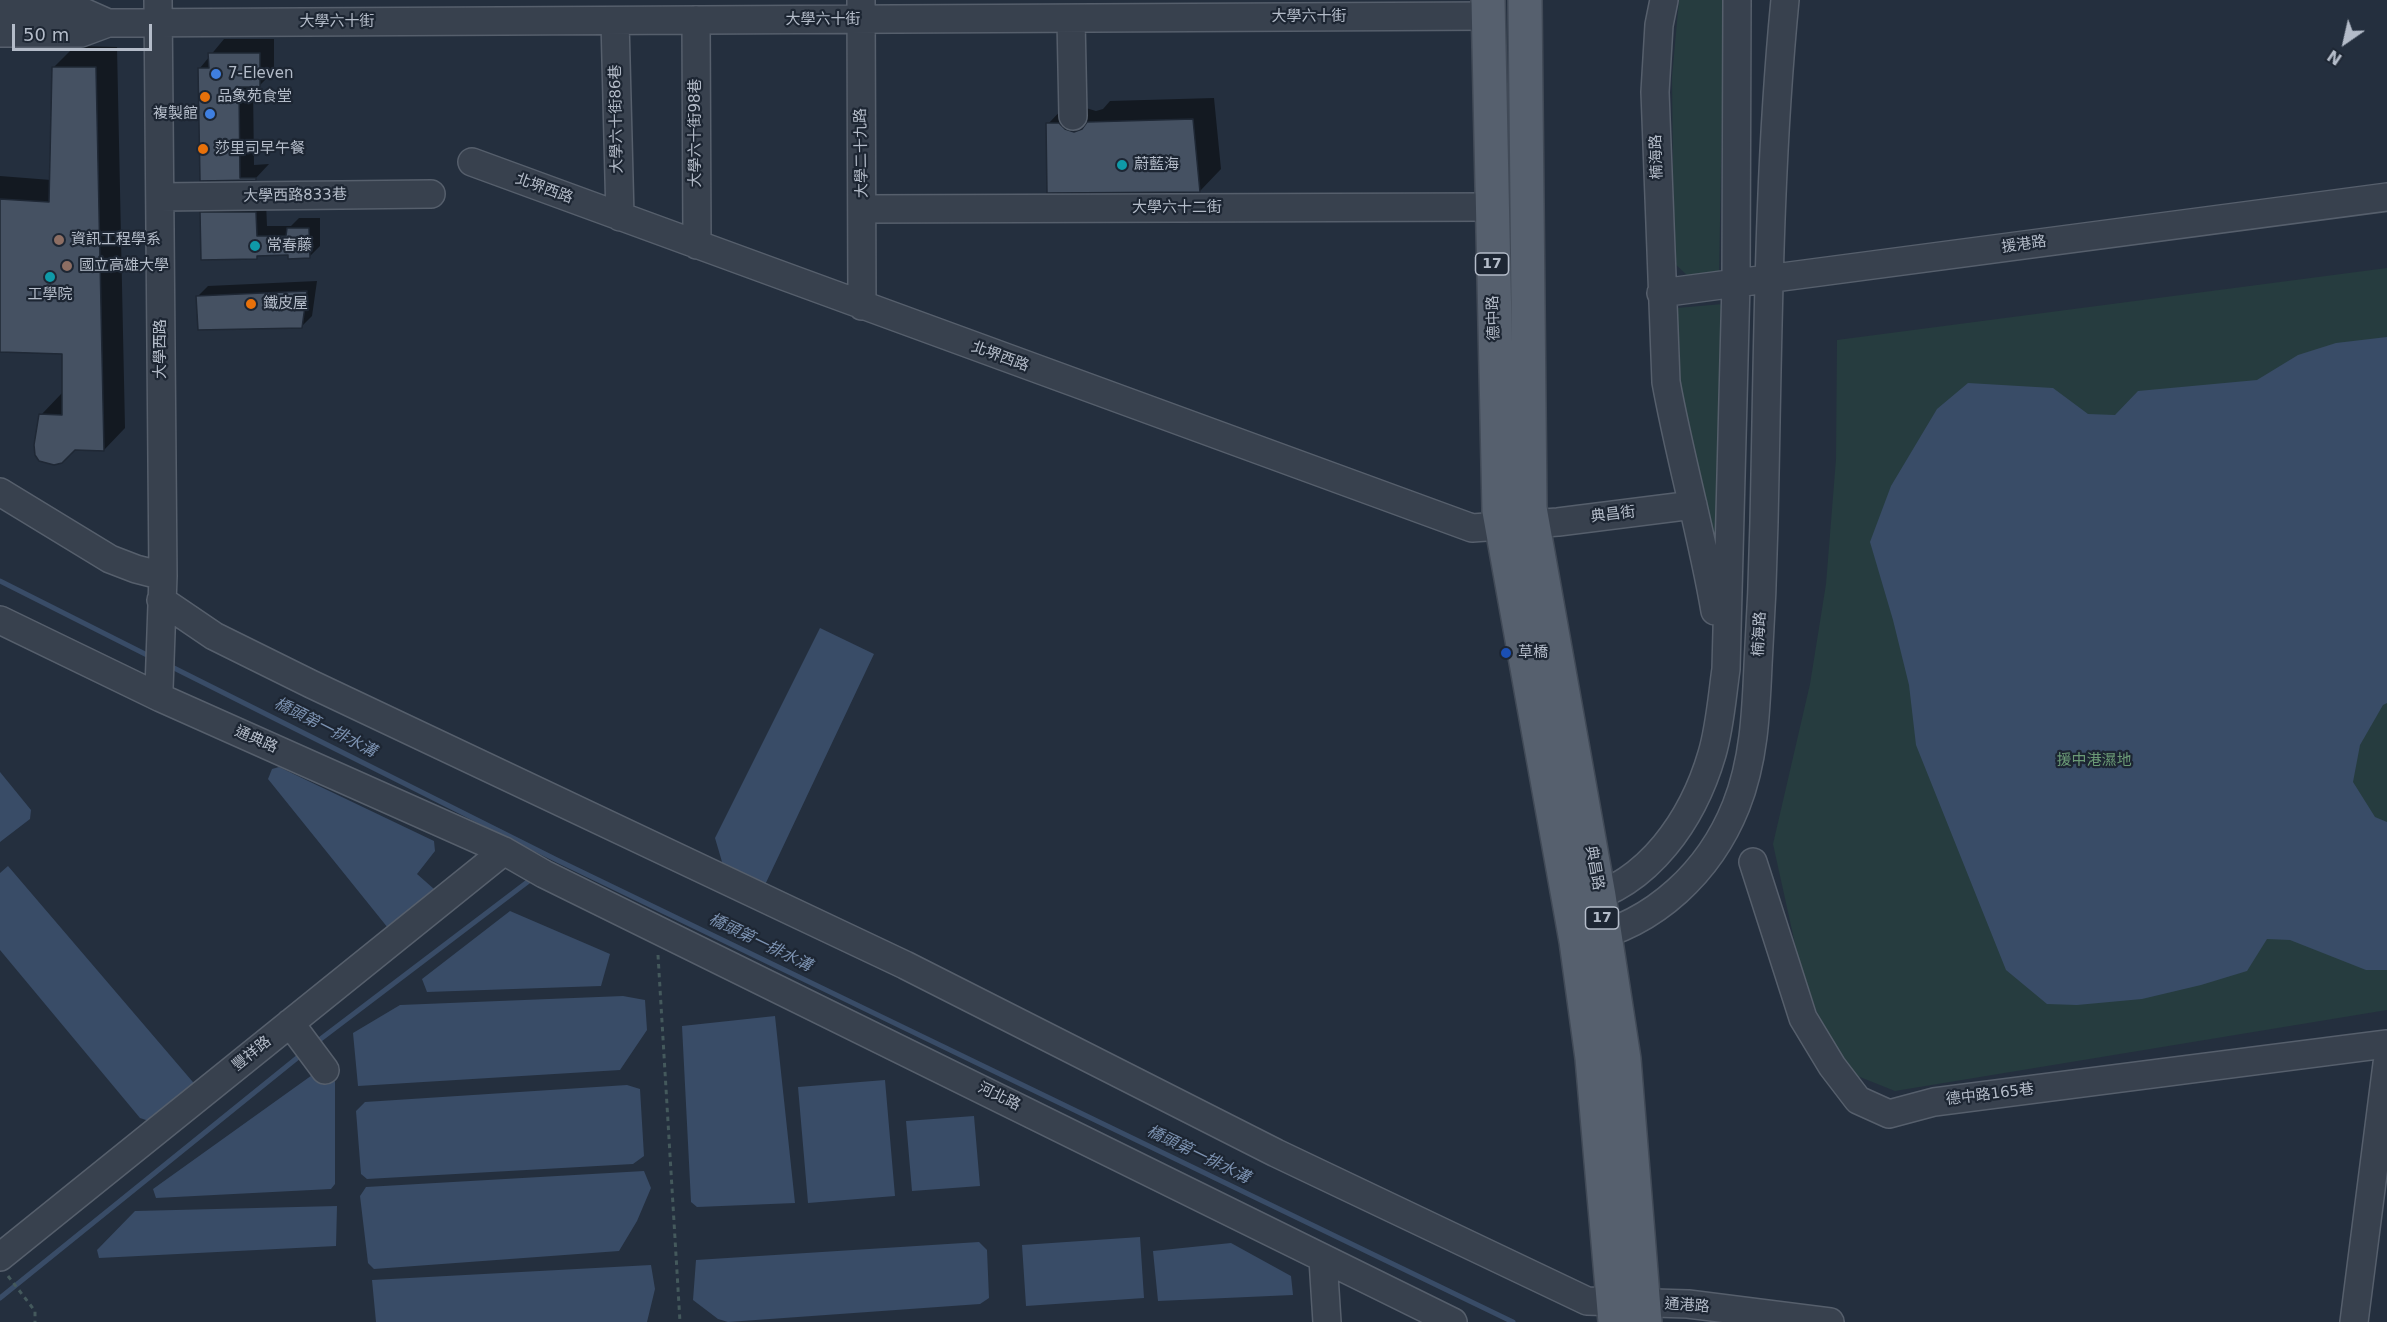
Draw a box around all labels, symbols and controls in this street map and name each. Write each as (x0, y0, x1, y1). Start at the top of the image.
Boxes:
street label: 大學六十街 (1272, 8, 1346, 26)
street label: 大學六十街 (786, 11, 860, 29)
scale bar (15, 12, 154, 50)
north arrow (2315, 12, 2375, 72)
street label: 大學六十街 (300, 13, 374, 31)
text: 50 m (23, 24, 69, 45)
text: N (2324, 46, 2346, 69)
street label: 大學六十街86巷 (607, 64, 627, 174)
place label: 7-Eleven (228, 65, 293, 83)
marker: 7-Eleven (209, 67, 223, 81)
street label: 大學六十街98巷 (687, 78, 705, 188)
place label: 品象苑食堂 (217, 88, 292, 106)
marker: 品象苑食堂 (198, 90, 212, 104)
place label: 複製館 (153, 105, 198, 123)
marker: 複製館 (203, 107, 217, 121)
street label: 大學二十九路 (852, 108, 872, 198)
street label: 楠海路 (1647, 134, 1667, 180)
place label: 莎里司早午餐 (215, 140, 305, 158)
marker: 莎里司早午餐 (196, 142, 210, 156)
place label: 蔚藍海 (1134, 156, 1179, 174)
marker: 蔚藍海 (1115, 158, 1129, 172)
street label: 北堺西路 (513, 170, 575, 208)
street label: 大學西路833巷 (243, 186, 347, 206)
street label: 大學六十二街 (1132, 199, 1222, 217)
place label: 資訊工程學系 (71, 231, 161, 249)
marker: 資訊工程學系 (52, 233, 66, 247)
street label: 援港路 (2000, 233, 2048, 257)
place label: 常春藤 (267, 237, 312, 255)
marker: 常春藤 (248, 239, 262, 253)
road number: 17 (1476, 253, 1508, 275)
place label: 國立高雄大學 (79, 257, 169, 275)
marker: 國立高雄大學 (60, 259, 74, 273)
marker: 工學院 (43, 270, 57, 284)
place label: 工學院 (28, 286, 72, 304)
place label: 鐵皮屋 (263, 295, 308, 313)
street label: 德中路 (1484, 295, 1504, 341)
marker: 鐵皮屋 (244, 297, 258, 311)
street label: 大學西路 (152, 319, 170, 379)
street label: 北堺西路 (969, 338, 1031, 376)
street label: 典昌街 (1590, 503, 1636, 527)
street label: 楠海路 (1750, 611, 1770, 657)
place label: 草橋 (1518, 644, 1548, 662)
marker: 草橋 (1499, 646, 1513, 660)
water label: 橋頭第一排水溝 (271, 694, 379, 762)
street label: 通典路 (232, 723, 280, 757)
park label: 援中港濕地 (2057, 752, 2131, 770)
street label: 典昌路 (1581, 844, 1607, 892)
road number: 17 (1586, 907, 1618, 929)
water label: 橋頭第一排水溝 (705, 910, 815, 976)
street label: 豐祥路 (229, 1033, 275, 1075)
street label: 河北路 (975, 1079, 1023, 1115)
street label: 德中路165巷 (1945, 1081, 2035, 1109)
water label: 橋頭第一排水溝 (1143, 1122, 1253, 1188)
street label: 通港路 (1664, 1295, 1710, 1317)

